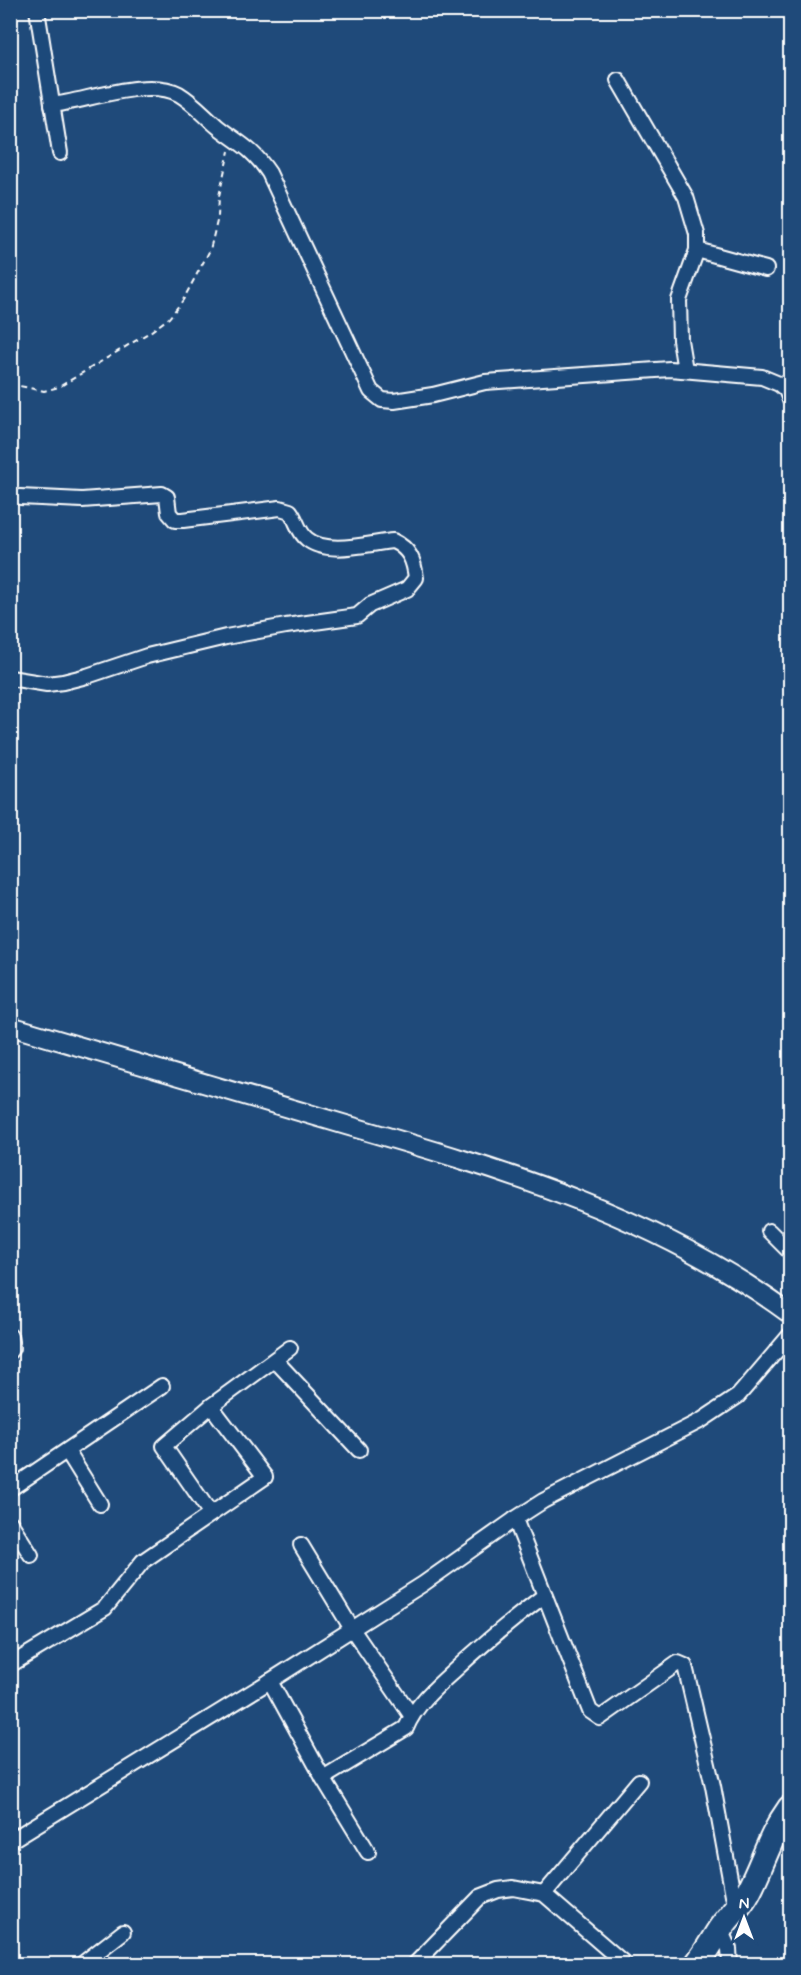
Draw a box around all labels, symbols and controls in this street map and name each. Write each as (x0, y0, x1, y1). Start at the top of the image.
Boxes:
north arrow (714, 1888, 774, 1948)
text: N (739, 1894, 749, 1915)

